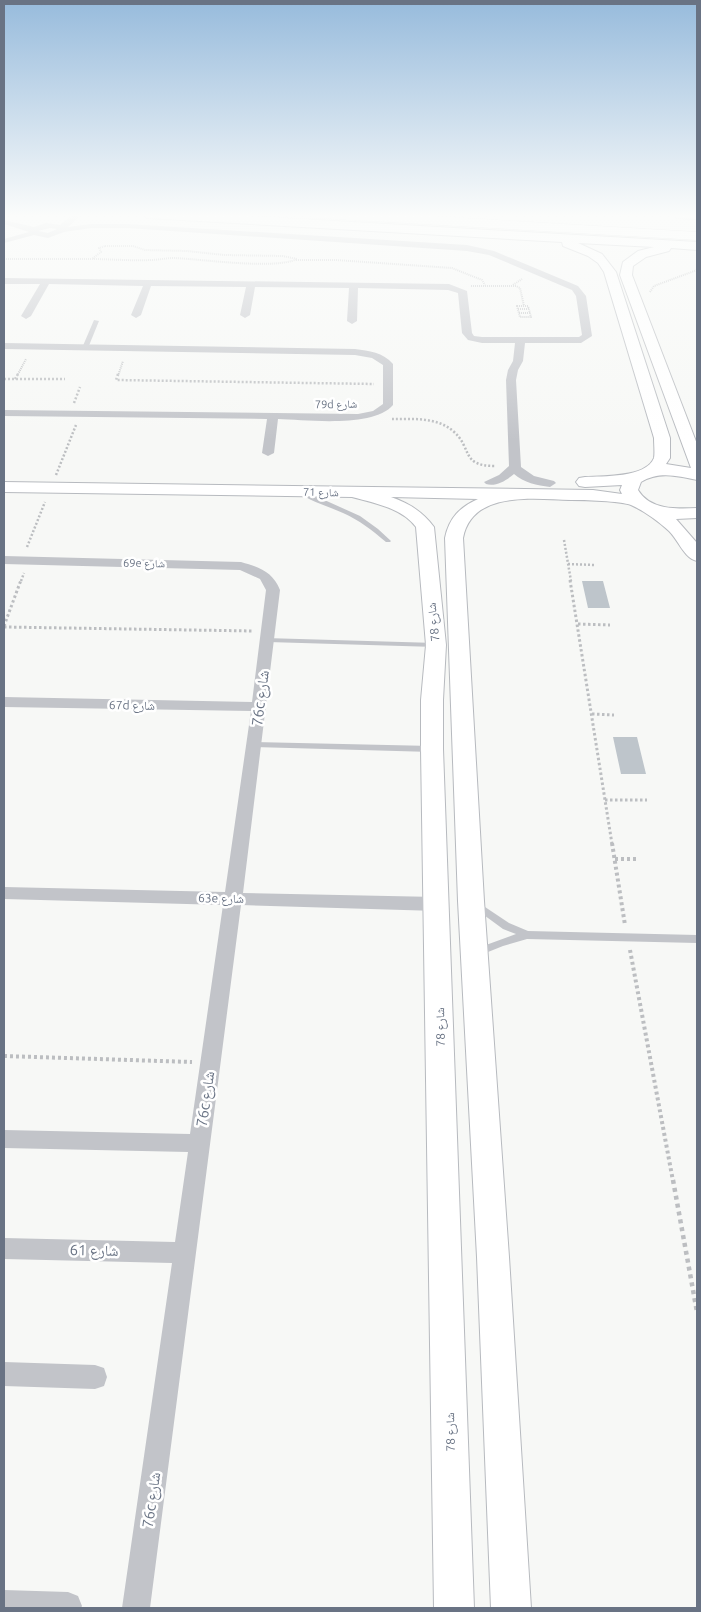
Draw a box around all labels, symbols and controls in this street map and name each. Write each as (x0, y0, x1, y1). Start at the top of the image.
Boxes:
street label: 79d شارع (315, 398, 357, 411)
street label: شارع 71 (303, 486, 339, 499)
street label: 69e شارع (123, 557, 165, 570)
street label: شارع 78 (424, 602, 443, 642)
street label: 76c شارع (248, 669, 274, 727)
street label: 67d شارع (109, 698, 155, 714)
street label: 63e شارع (198, 891, 244, 907)
street label: شارع 78 (433, 1007, 449, 1047)
street label: 76c شارع (193, 1070, 219, 1128)
street label: شارع 61 (69, 1241, 119, 1261)
street label: شارع 78 (443, 1412, 459, 1452)
street label: 76c شارع (139, 1471, 165, 1529)

